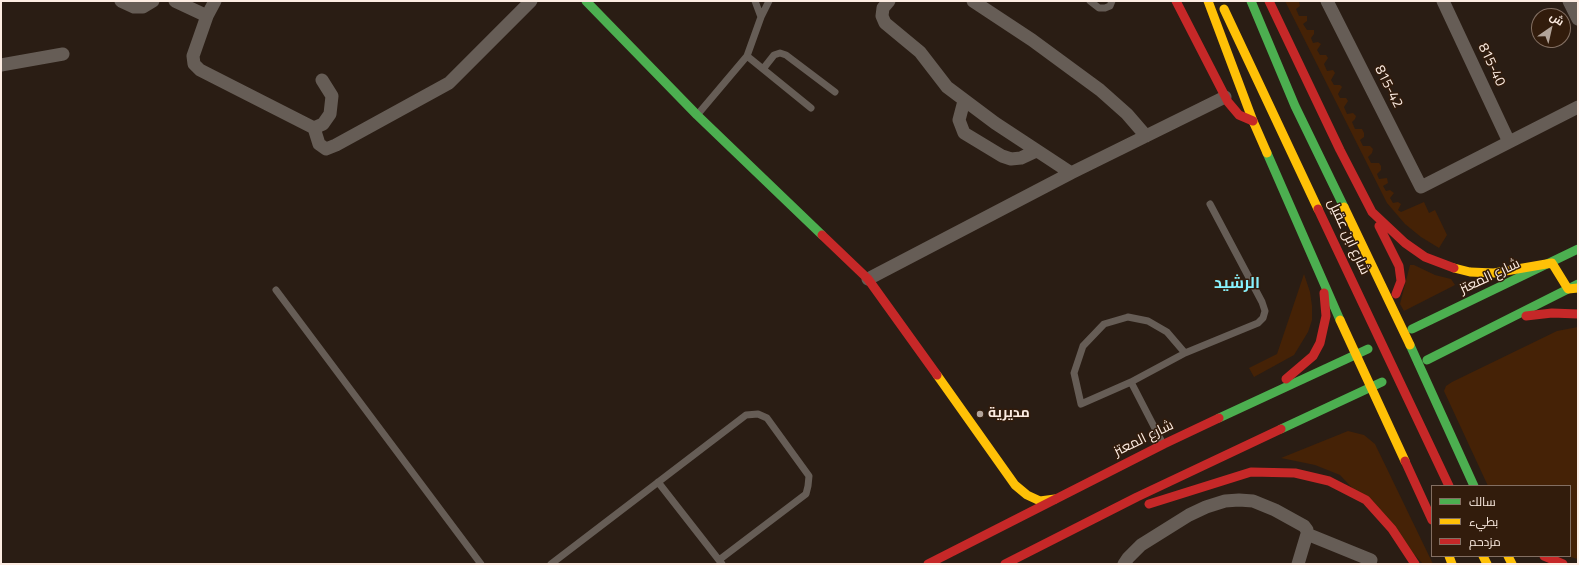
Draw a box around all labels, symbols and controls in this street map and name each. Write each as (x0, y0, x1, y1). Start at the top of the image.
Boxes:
north arrow (1531, 8, 1571, 48)
text: ش (1547, 8, 1567, 29)
street label: 815-40 (1474, 41, 1508, 89)
street label: 815-42 (1370, 63, 1406, 111)
street label: شارع ابن عقيل (1323, 196, 1373, 278)
street label: شارع المعتز (1457, 256, 1523, 298)
district label: الرشيد (1214, 274, 1260, 294)
place label: مديرية (988, 406, 1030, 422)
marker: مديرية (975, 409, 985, 419)
street label: شارع المعتز (1111, 417, 1177, 461)
legend (1431, 485, 1571, 557)
text: سالك (1469, 492, 1496, 511)
text: بطيء (1469, 512, 1498, 531)
text: مزدحم (1469, 532, 1501, 551)

